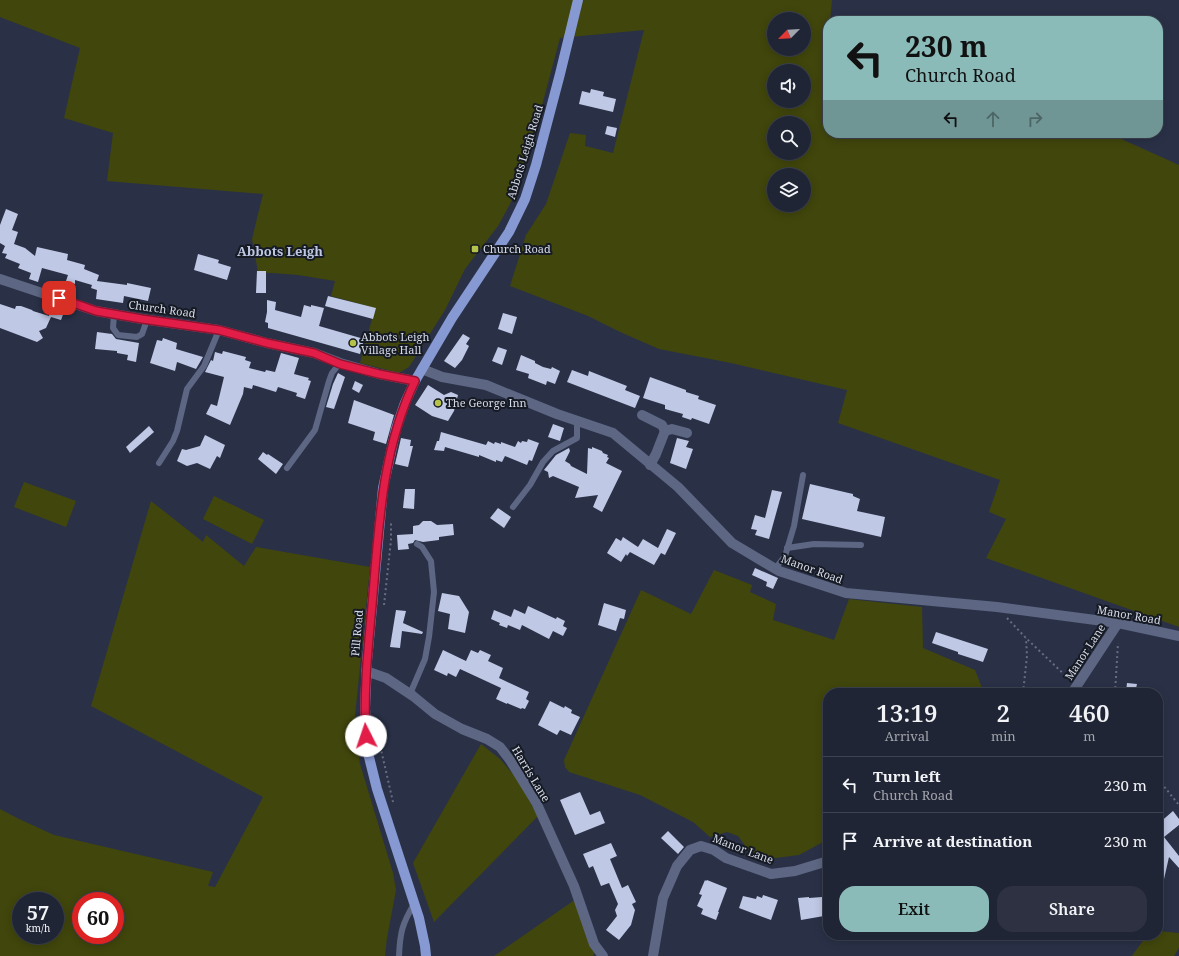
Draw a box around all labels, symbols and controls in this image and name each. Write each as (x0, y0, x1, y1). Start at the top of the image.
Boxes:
north arrow (767, 12, 811, 56)
map controls (767, 12, 811, 212)
text: 230 m (905, 27, 987, 65)
icon: left (839, 32, 891, 84)
text: Church Road (905, 63, 1016, 87)
button: sound (767, 64, 811, 108)
street label: Abbots Leigh Road (503, 103, 546, 201)
icon: left (940, 108, 962, 130)
icon: ahead (982, 108, 1004, 130)
icon: right (1024, 108, 1046, 130)
button: search (767, 116, 811, 160)
button: layers (767, 168, 811, 212)
place label: Church Road (483, 241, 551, 256)
district label: Abbots Leigh (237, 242, 323, 260)
marker: Church Road (470, 244, 480, 254)
pin (42, 281, 76, 315)
icon: arrive (48, 287, 70, 309)
street label: Church Road (128, 296, 197, 321)
place label: Abbots Leigh Village Hall (361, 329, 429, 357)
marker: Abbots Leigh Village Hall (348, 338, 358, 348)
place label: The George Inn (446, 395, 527, 410)
marker: The George Inn (433, 398, 443, 408)
street label: Manor Road (779, 550, 845, 587)
street label: Manor Road (1096, 602, 1162, 628)
street label: Pill Road (347, 609, 366, 657)
street label: Manor Lane (1061, 621, 1108, 683)
text: 13:19 (876, 696, 938, 729)
text: 2 (997, 696, 1010, 729)
text: 460 (1069, 696, 1110, 729)
position arrow (345, 715, 387, 757)
text: Arrival (885, 727, 929, 745)
text: min (991, 727, 1016, 745)
text: m (1083, 727, 1095, 745)
street label: Harris Lane (509, 743, 554, 805)
text: Turn left (873, 766, 941, 786)
icon: left (839, 774, 861, 796)
text: 230 m (1104, 775, 1147, 795)
text: Church Road (873, 786, 953, 804)
street label: Manor Lane (711, 830, 776, 867)
icon: arrive (839, 830, 861, 852)
text: Arrive at destination (873, 831, 1032, 851)
text: 230 m (1104, 831, 1147, 851)
button: Exit (839, 886, 989, 932)
button: Share (997, 886, 1147, 932)
speed limit sign: 60 (72, 892, 124, 944)
text: 57 (27, 899, 49, 926)
text: km/h (26, 921, 50, 935)

